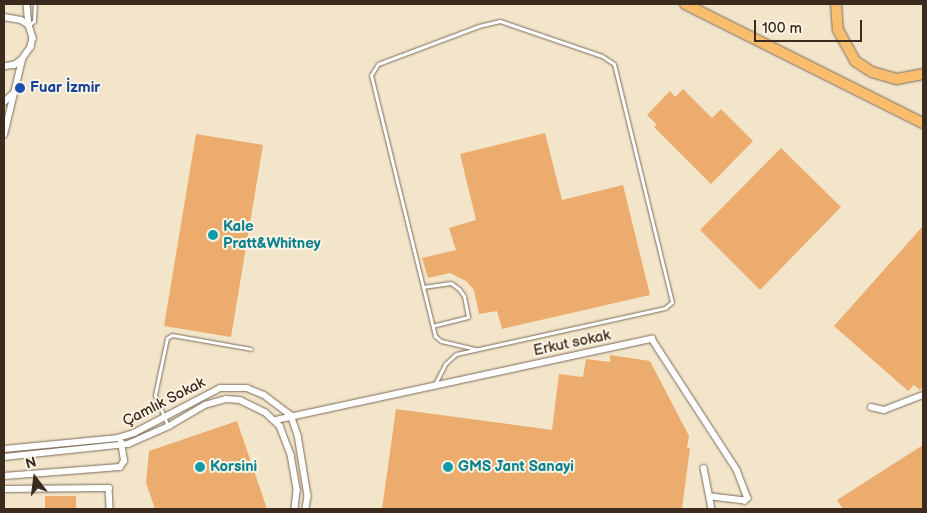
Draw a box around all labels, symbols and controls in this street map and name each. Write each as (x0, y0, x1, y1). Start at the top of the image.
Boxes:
scale bar (757, 10, 864, 42)
text: 100 m (762, 19, 802, 38)
place label: Fuar İzmir (30, 79, 100, 97)
marker: Fuar İzmir (14, 82, 26, 94)
place label: Kale Pratt&Whitney (223, 217, 321, 252)
marker: Kale Pratt&Whitney (207, 229, 219, 241)
street label: Erkut sokak (532, 326, 612, 360)
street label: Çamlık Sokak (120, 373, 208, 431)
north arrow (10, 453, 60, 503)
text: N (24, 453, 38, 473)
place label: Korsini (210, 458, 257, 476)
place label: GMS Jant Sanayi (458, 458, 574, 476)
marker: Korsini (194, 461, 206, 473)
marker: GMS Jant Sanayi (442, 461, 454, 473)

